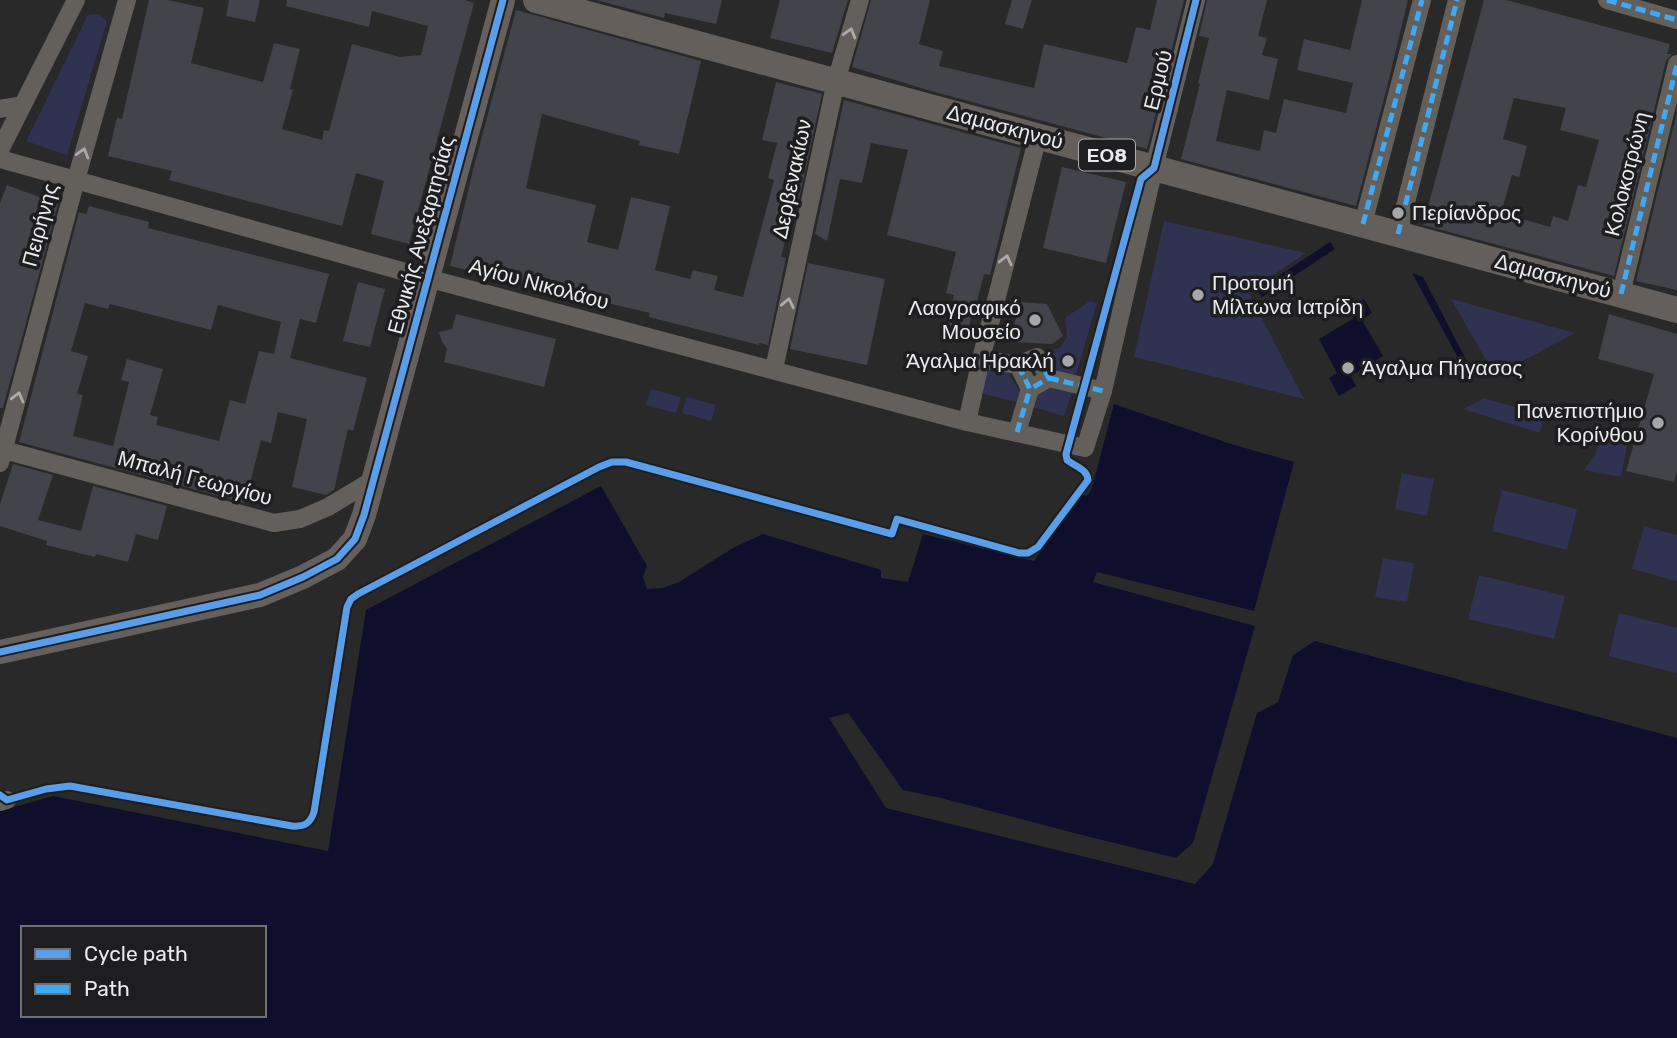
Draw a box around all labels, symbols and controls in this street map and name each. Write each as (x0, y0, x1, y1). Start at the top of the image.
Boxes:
one-way arrow (841, 27, 856, 39)
street label: Ερμού (1138, 47, 1177, 113)
street label: Δαμασκηνού (944, 99, 1066, 154)
street label: Κολοκοτρώνη (1599, 109, 1654, 239)
street label: Δερβενακίων (767, 117, 816, 241)
street label: Εθνικής Ανεξαρτησίας (382, 133, 459, 337)
road number: ΕΟ8 (1079, 140, 1135, 170)
one-way arrow (75, 148, 90, 160)
street label: Πειρήνης (16, 181, 63, 269)
place label: Περίανδρος (1412, 200, 1521, 225)
marker: Περίανδρος (1390, 205, 1406, 221)
street label: Δαμασκηνού (1492, 248, 1614, 303)
street label: Αγίου Νικολάου (466, 253, 612, 314)
one-way arrow (998, 254, 1012, 266)
place label: Προτομή Μίλτωνα Ιατρίδη (1212, 270, 1363, 319)
marker: Προτομή Μίλτωνα Ιατρίδη (1190, 287, 1206, 303)
place label: Λαογραφικό Μουσείο (908, 295, 1021, 344)
one-way arrow (780, 297, 795, 309)
marker: Λαογραφικό Μουσείο (1027, 312, 1043, 328)
place label: Άγαλμα Ηρακλή (906, 348, 1054, 373)
marker: Άγαλμα Ηρακλή (1060, 353, 1076, 369)
place label: Άγαλμα Πήγασος (1362, 355, 1522, 380)
marker: Άγαλμα Πήγασος (1340, 360, 1356, 376)
one-way arrow (10, 391, 24, 403)
place label: Πανεπιστήμιο Κορίνθου (1516, 398, 1644, 447)
marker: Πανεπιστήμιο Κορίνθου (1650, 415, 1666, 431)
street label: Μπαλή Γεωργίου (115, 445, 275, 510)
legend (21, 926, 266, 1017)
text: Cycle path (84, 941, 188, 966)
text: Path (84, 976, 130, 1001)

